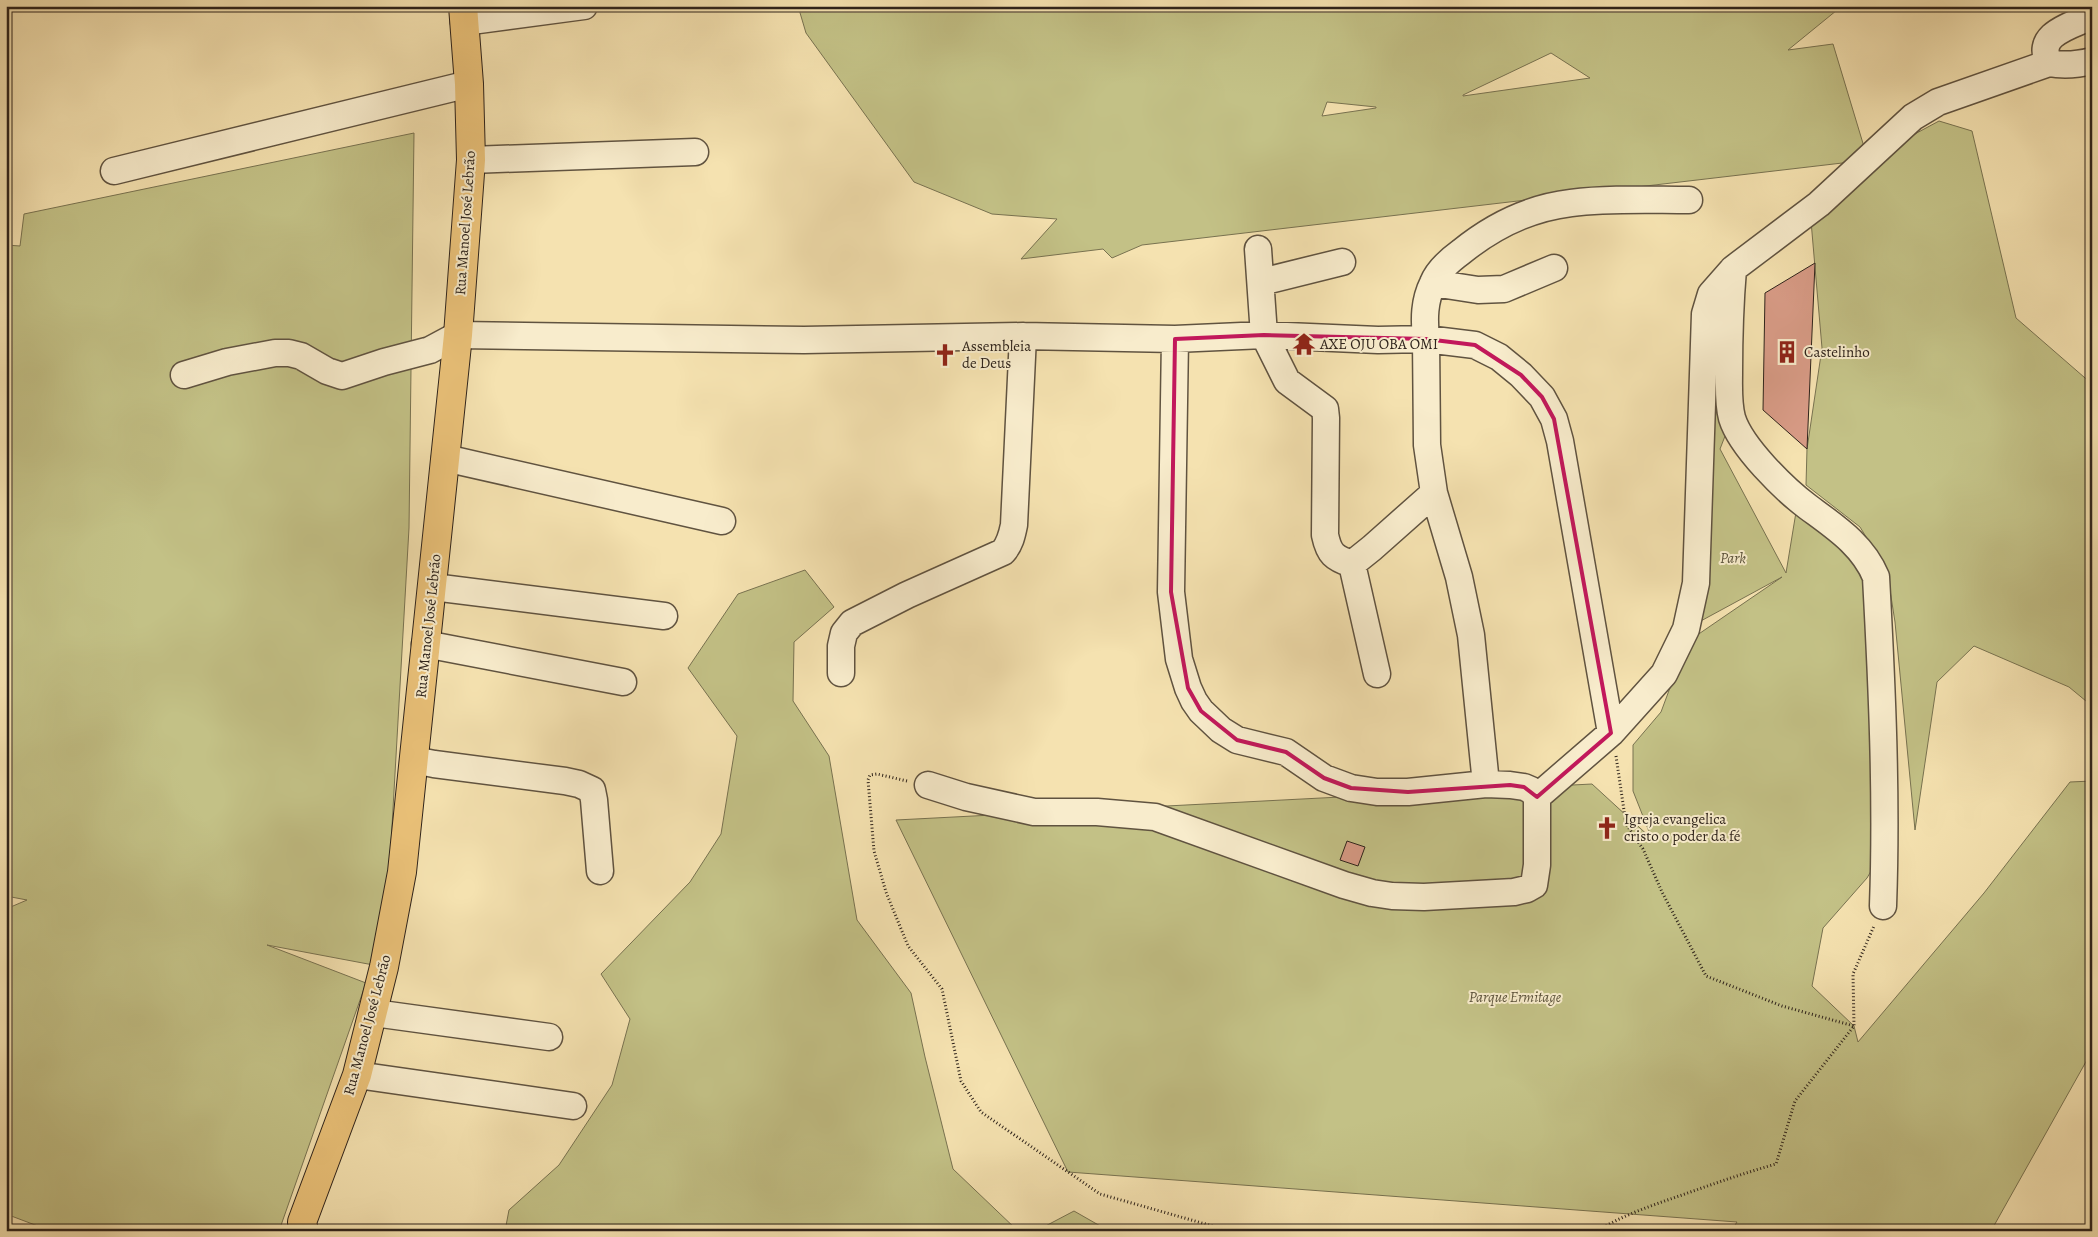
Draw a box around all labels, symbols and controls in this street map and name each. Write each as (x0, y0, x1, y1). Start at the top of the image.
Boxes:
street label: Rua Manoel José Lebrão (450, 150, 480, 296)
temple icon: AXE OJU OBA OMI (1291, 331, 1317, 357)
place label: AXE OJU OBA OMI (1319, 334, 1438, 354)
place label: Assembleia de Deus (961, 336, 1031, 373)
building icon: Castelinho (1774, 339, 1800, 365)
church icon: Assembleia de Deus (932, 342, 958, 368)
place label: Castelinho (1804, 342, 1870, 362)
park label: Park (1720, 548, 1746, 568)
street label: Rua Manoel José Lebrão (410, 553, 446, 699)
place label: Igreja evangelica cristo o poder da fé (1624, 809, 1741, 846)
church icon: Igreja evangelica cristo o poder da fé (1594, 815, 1620, 841)
street label: Rua Manoel José Lebrão (339, 952, 395, 1098)
park label: Parque Ermitage (1469, 987, 1562, 1007)

